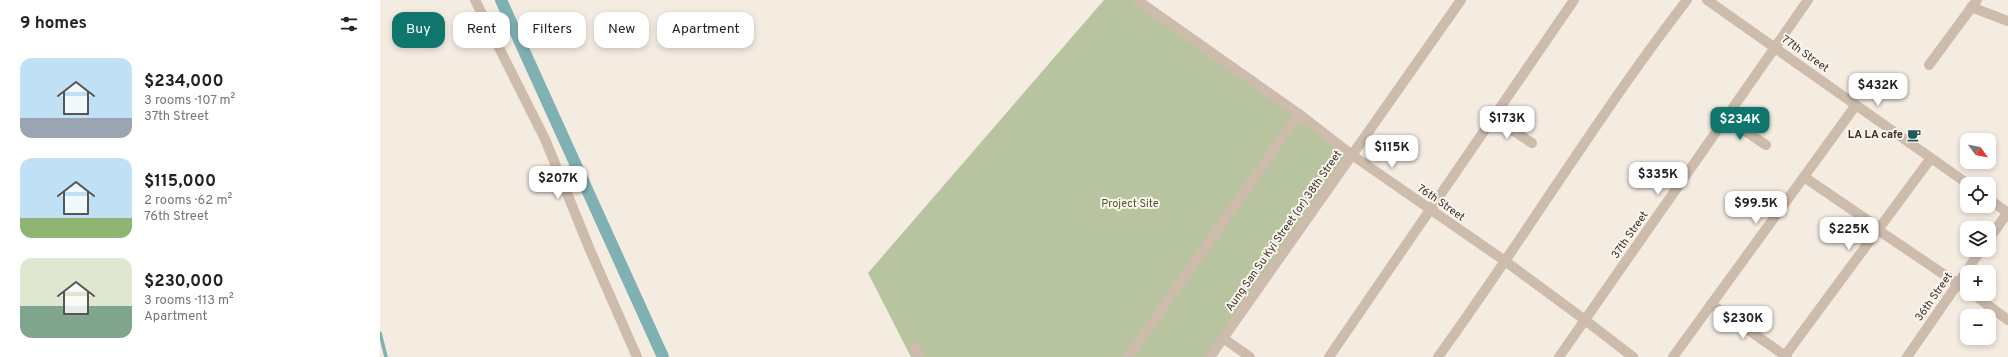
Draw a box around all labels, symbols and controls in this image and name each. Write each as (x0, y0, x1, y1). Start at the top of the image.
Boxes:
chip: Buy (392, 12, 445, 48)
chip: Rent (453, 12, 510, 48)
chip: Filters (518, 12, 586, 48)
chip: New (594, 12, 649, 48)
chip: Apartment (657, 12, 754, 48)
text: 9 homes (20, 13, 87, 35)
icon: filters (338, 13, 360, 35)
street label: 77th Street (1779, 33, 1831, 75)
text: $234,000 (144, 71, 224, 93)
pin: $432K (1850, 73, 1906, 107)
icon: home (52, 74, 100, 122)
text: $432K (1858, 78, 1898, 94)
text: 3 rooms · 107 m² (144, 93, 235, 109)
pin: $173K (1479, 106, 1535, 140)
pin: $234K (1712, 107, 1768, 141)
text: 37th Street (144, 109, 209, 125)
text: $173K (1489, 111, 1525, 127)
text: $234K (1719, 112, 1761, 128)
cafe icon: LA LA cafe (1906, 127, 1922, 143)
place label: LA LA cafe (1848, 128, 1903, 142)
north arrow (1960, 133, 1996, 169)
map controls (1960, 133, 1996, 345)
pin: $115K (1364, 135, 1420, 169)
text: $115K (1374, 140, 1410, 156)
street label: Aung San Su Kyi Street (or) 38th Street (1223, 148, 1345, 314)
pin: $335K (1630, 162, 1686, 196)
pin: $207K (530, 166, 586, 200)
text: $335K (1638, 167, 1678, 183)
text: $115,000 (144, 171, 216, 193)
text: $207K (538, 171, 578, 187)
icon: home (52, 174, 100, 222)
button: locate (1960, 177, 1996, 213)
street label: 76th Street (1415, 182, 1467, 224)
pin: $99.5K (1723, 191, 1789, 225)
text: 2 rooms · 62 m² (144, 193, 232, 209)
text: $99.5K (1734, 196, 1778, 212)
park label: Project Site (1101, 197, 1159, 211)
street label: 37th Street (1609, 208, 1651, 262)
text: 76th Street (144, 209, 209, 225)
pin: $225K (1821, 217, 1877, 251)
button: layers (1960, 221, 1996, 257)
text: $225K (1829, 222, 1869, 238)
button: + (1960, 265, 1996, 301)
street label: 36th Street (1912, 270, 1956, 324)
text: $230,000 (144, 271, 224, 293)
icon: home (52, 274, 100, 322)
text: 3 rooms · 113 m² (144, 293, 234, 309)
pin: $230K (1715, 306, 1771, 340)
text: Apartment (144, 309, 207, 325)
button: − (1960, 309, 1996, 345)
text: $230K (1722, 311, 1764, 327)

